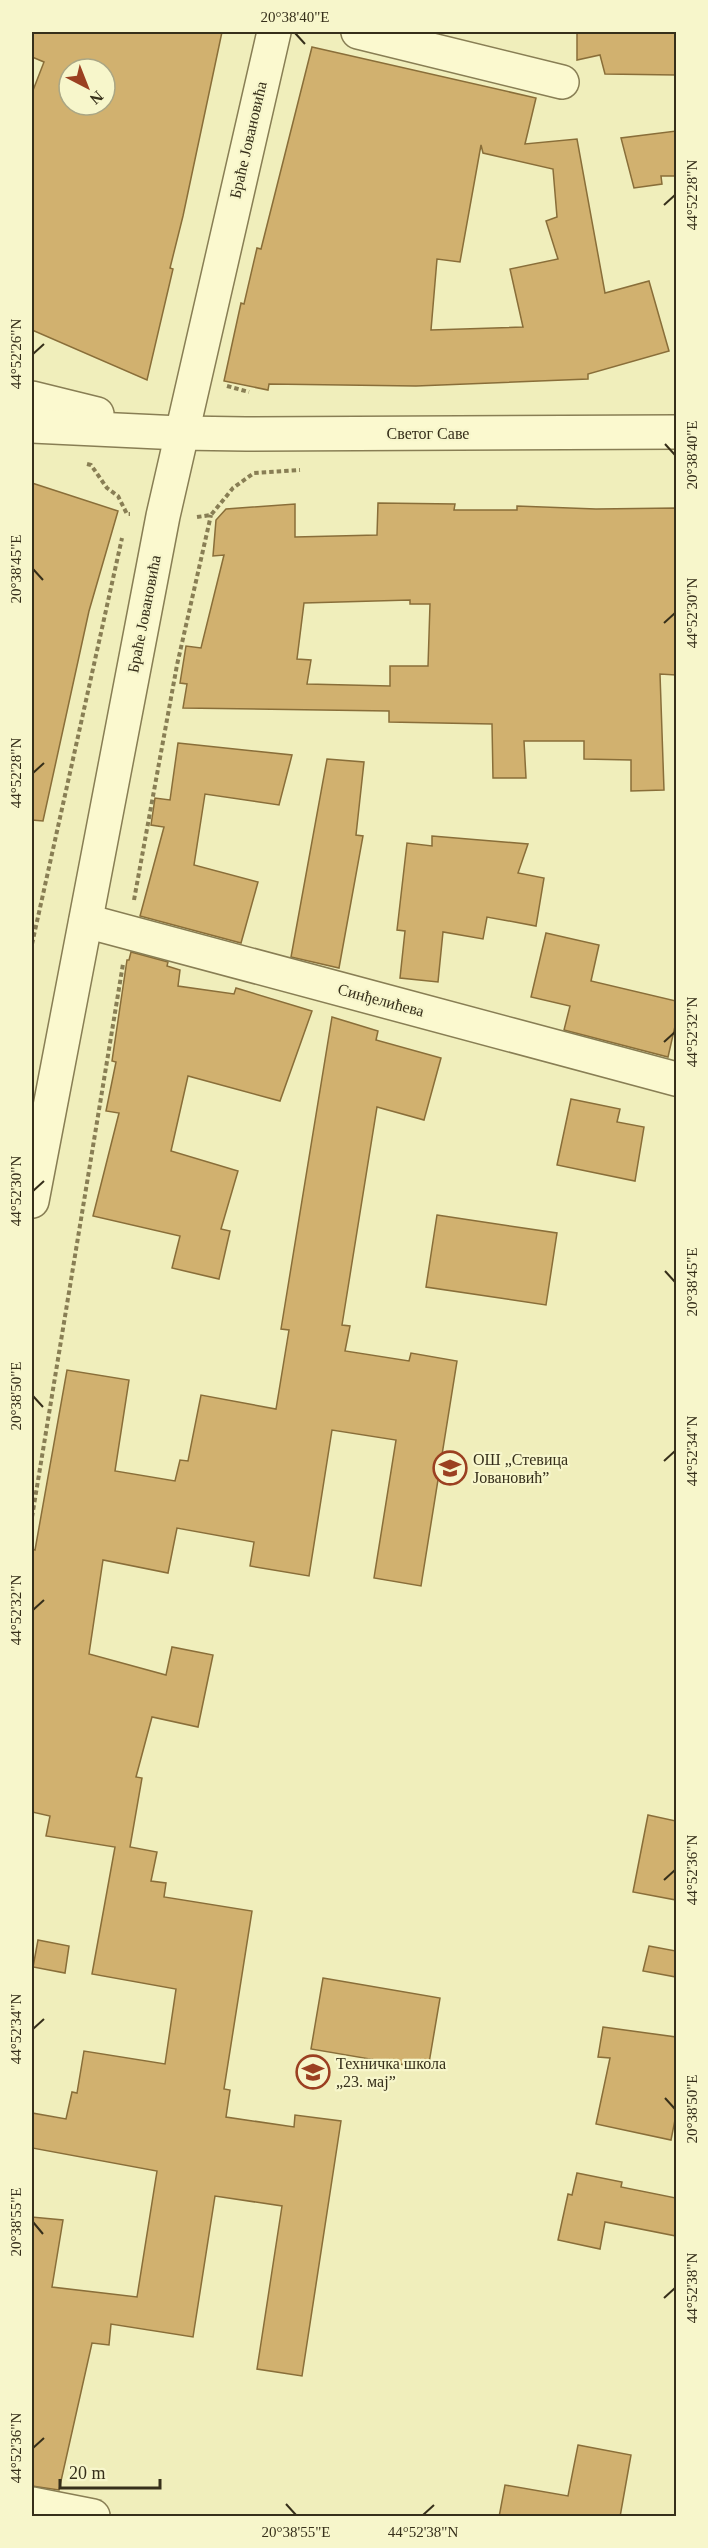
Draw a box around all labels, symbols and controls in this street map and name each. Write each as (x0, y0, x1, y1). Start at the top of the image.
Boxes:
text: 20°38'40"E (261, 9, 330, 25)
north arrow (57, 57, 117, 117)
street label: Браће Јовановића (226, 80, 271, 201)
text: N (86, 88, 107, 108)
text: 44°52'28"N (684, 160, 700, 230)
text: 44°52'26"N (8, 319, 24, 389)
text: 20°38'40"E (684, 421, 700, 490)
street label: Светог Саве (387, 425, 469, 442)
text: 20°38'45"E (8, 535, 24, 604)
street label: Браће Јовановића (124, 554, 165, 675)
text: 44°52'30"N (684, 578, 700, 648)
text: 44°52'28"N (8, 738, 24, 808)
street label: Синђелићева (336, 980, 426, 1021)
text: 44°52'32"N (684, 997, 700, 1067)
text: 44°52'30"N (8, 1156, 24, 1226)
text: 20°38'45"E (684, 1248, 700, 1317)
text: 20°38'50"E (8, 1362, 24, 1431)
text: 44°52'34"N (684, 1416, 700, 1486)
school or university icon: ОШ „Стевица Јовановић” (432, 1450, 468, 1486)
place label: ОШ „Стевица Јовановић” (473, 1451, 568, 1486)
text: 44°52'32"N (8, 1575, 24, 1645)
text: 44°52'36"N (684, 1835, 700, 1905)
text: 44°52'34"N (8, 1994, 24, 2064)
school or university icon: Техничка школа „23. мај” (295, 2054, 331, 2090)
place label: Техничка школа „23. мај” (336, 2055, 446, 2091)
text: 20°38'50"E (684, 2075, 700, 2144)
text: 20°38'55"E (8, 2188, 24, 2257)
text: 44°52'38"N (684, 2253, 700, 2323)
text: 44°52'36"N (8, 2413, 24, 2483)
scale bar (60, 2452, 160, 2490)
text: 20 m (69, 2463, 106, 2483)
text: 20°38'55"E (262, 2524, 331, 2540)
text: 44°52'38"N (388, 2524, 458, 2540)

